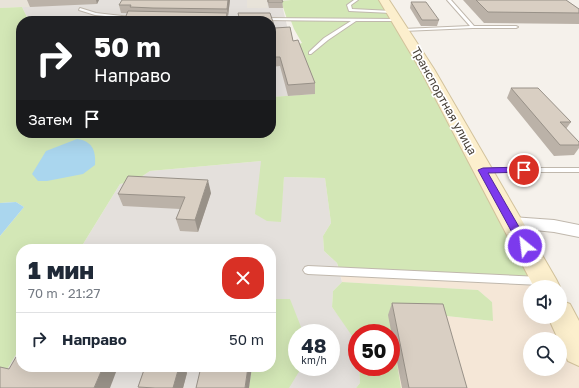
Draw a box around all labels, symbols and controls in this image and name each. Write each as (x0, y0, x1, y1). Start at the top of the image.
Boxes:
text: 50 m (94, 30, 161, 63)
icon: right (28, 32, 80, 84)
street label: Транспортная улица (409, 44, 480, 157)
text: Направо (94, 64, 171, 86)
icon: arrive (81, 108, 103, 130)
text: Затем (28, 110, 73, 128)
pin (507, 153, 541, 187)
icon: arrive (513, 159, 535, 181)
position arrow (504, 225, 546, 267)
text: 1 мин (28, 255, 94, 284)
button: close (222, 257, 264, 299)
map controls (523, 280, 567, 376)
button: sound (523, 280, 567, 324)
text: 70 m · 21:27 (28, 285, 100, 301)
speed limit sign: 50 (348, 324, 400, 376)
icon: right (28, 328, 50, 350)
text: Направо (62, 330, 127, 348)
text: 50 m (229, 330, 264, 348)
button: search (523, 332, 567, 376)
text: 48 (301, 333, 327, 357)
text: km/h (301, 354, 327, 366)

